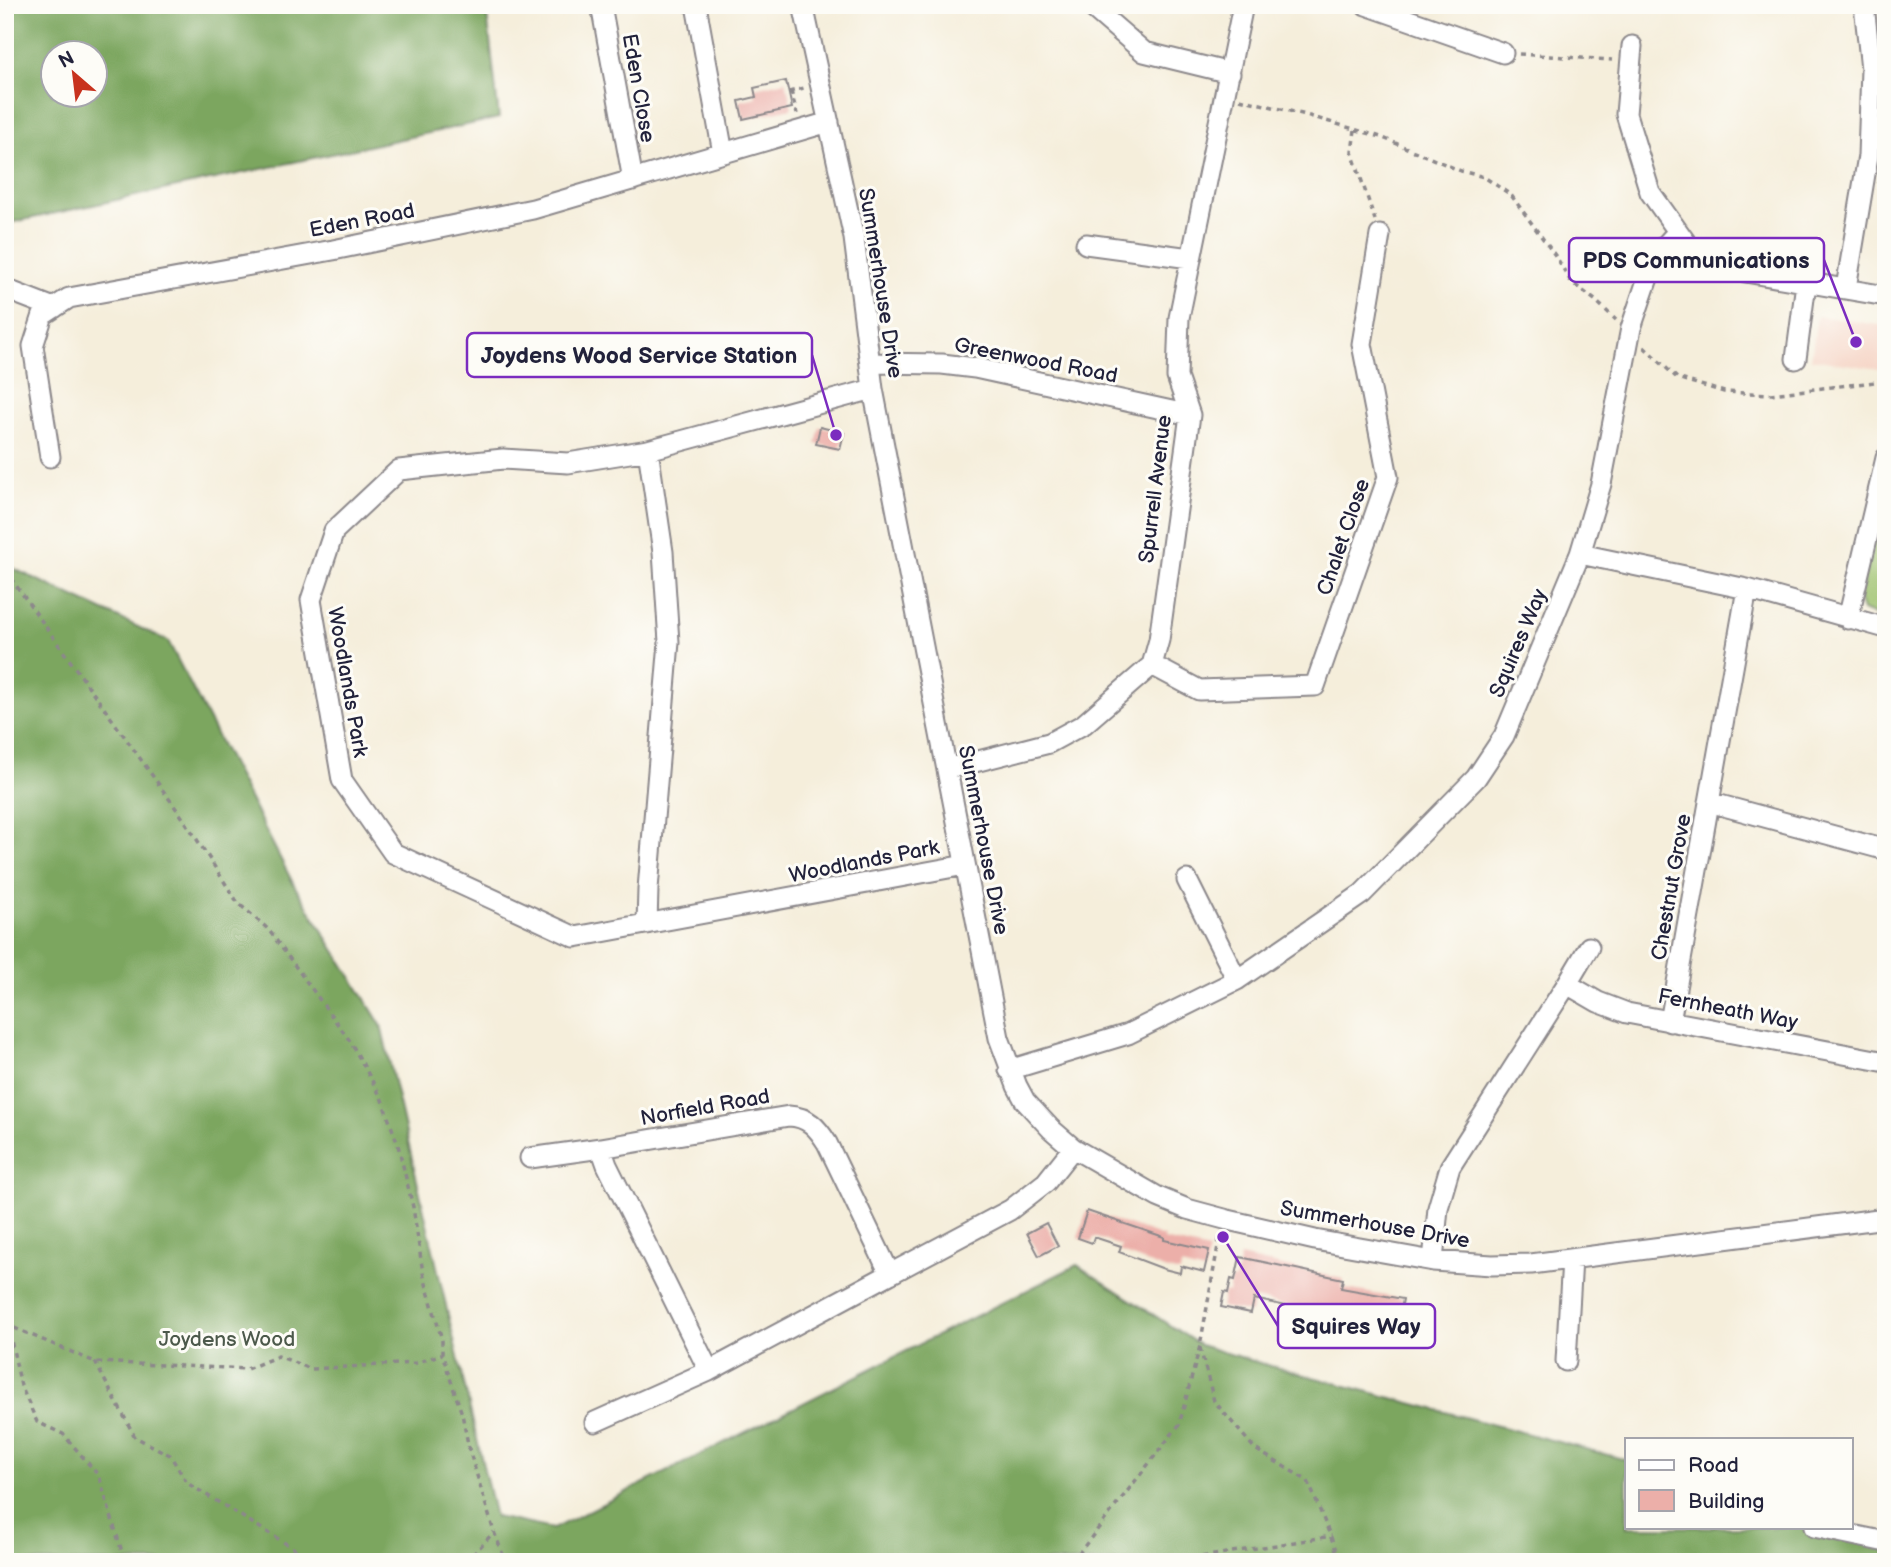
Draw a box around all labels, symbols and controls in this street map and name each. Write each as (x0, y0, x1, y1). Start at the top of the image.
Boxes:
street label: Eden Close (617, 32, 660, 144)
north arrow (38, 38, 108, 108)
text: N (55, 47, 78, 74)
street label: Summerhouse Drive (853, 186, 908, 380)
street label: Eden Road (307, 198, 417, 243)
callout: PDS Communications (1569, 238, 1824, 282)
text: PDS Communications (1583, 247, 1809, 275)
street label: Greenwood Road (952, 332, 1120, 389)
callout: Joydens Wood Service Station (467, 333, 812, 377)
text: Joydens Wood Service Station (481, 342, 797, 370)
street label: Spurrell Avenue (1134, 414, 1177, 565)
street label: Chalet Close (1312, 476, 1375, 599)
street label: Squires Way (1484, 585, 1553, 701)
street label: Woodlands Park (322, 605, 373, 760)
street label: Summerhouse Drive (953, 743, 1014, 937)
street label: Chestnut Grove (1646, 812, 1697, 962)
street label: Woodlands Park (787, 835, 942, 888)
street label: Fernheath Way (1656, 984, 1800, 1035)
street label: Norfield Road (638, 1084, 772, 1131)
street label: Summerhouse Drive (1278, 1196, 1472, 1253)
callout: Squires Way (1278, 1304, 1435, 1348)
text: Squires Way (1292, 1313, 1421, 1341)
park label: Joydens Wood (159, 1327, 295, 1352)
legend (1625, 1438, 1853, 1528)
text: Road (1688, 1453, 1739, 1478)
text: Building (1688, 1489, 1764, 1514)

